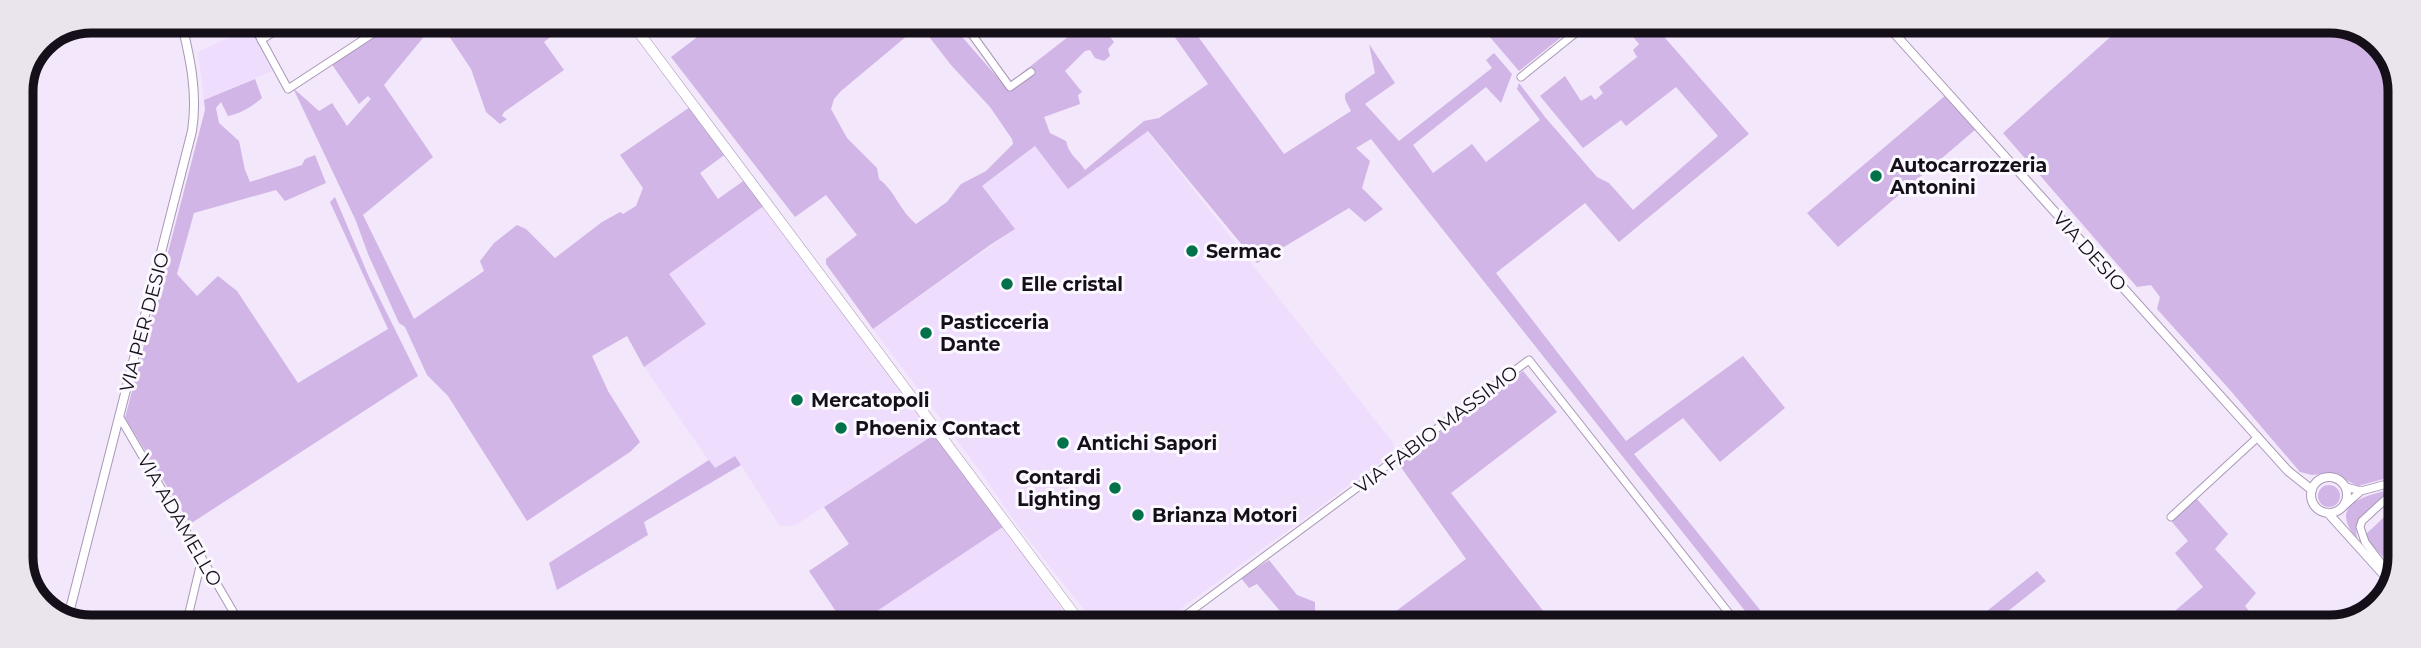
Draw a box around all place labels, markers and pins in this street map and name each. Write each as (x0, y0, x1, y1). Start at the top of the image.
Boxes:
place label: Autocarrozzeria Antonini (1889, 154, 2047, 199)
marker: Autocarrozzeria Antonini (1868, 168, 1884, 184)
place label: Sermac (1206, 240, 1281, 263)
marker: Sermac (1184, 243, 1200, 259)
place label: Elle cristal (1021, 273, 1123, 296)
marker: Elle cristal (999, 276, 1015, 292)
place label: Pasticceria Dante (940, 311, 1049, 356)
marker: Pasticceria Dante (918, 325, 934, 341)
place label: Mercatopoli (811, 389, 930, 412)
marker: Mercatopoli (789, 392, 805, 408)
place label: Phoenix Contact (855, 417, 1020, 440)
marker: Phoenix Contact (833, 420, 849, 436)
place label: Antichi Sapori (1076, 432, 1217, 455)
marker: Antichi Sapori (1055, 435, 1071, 451)
place label: Contardi Lighting (1015, 466, 1101, 511)
marker: Contardi Lighting (1107, 480, 1123, 496)
place label: Brianza Motori (1152, 504, 1297, 527)
marker: Brianza Motori (1130, 507, 1146, 523)

